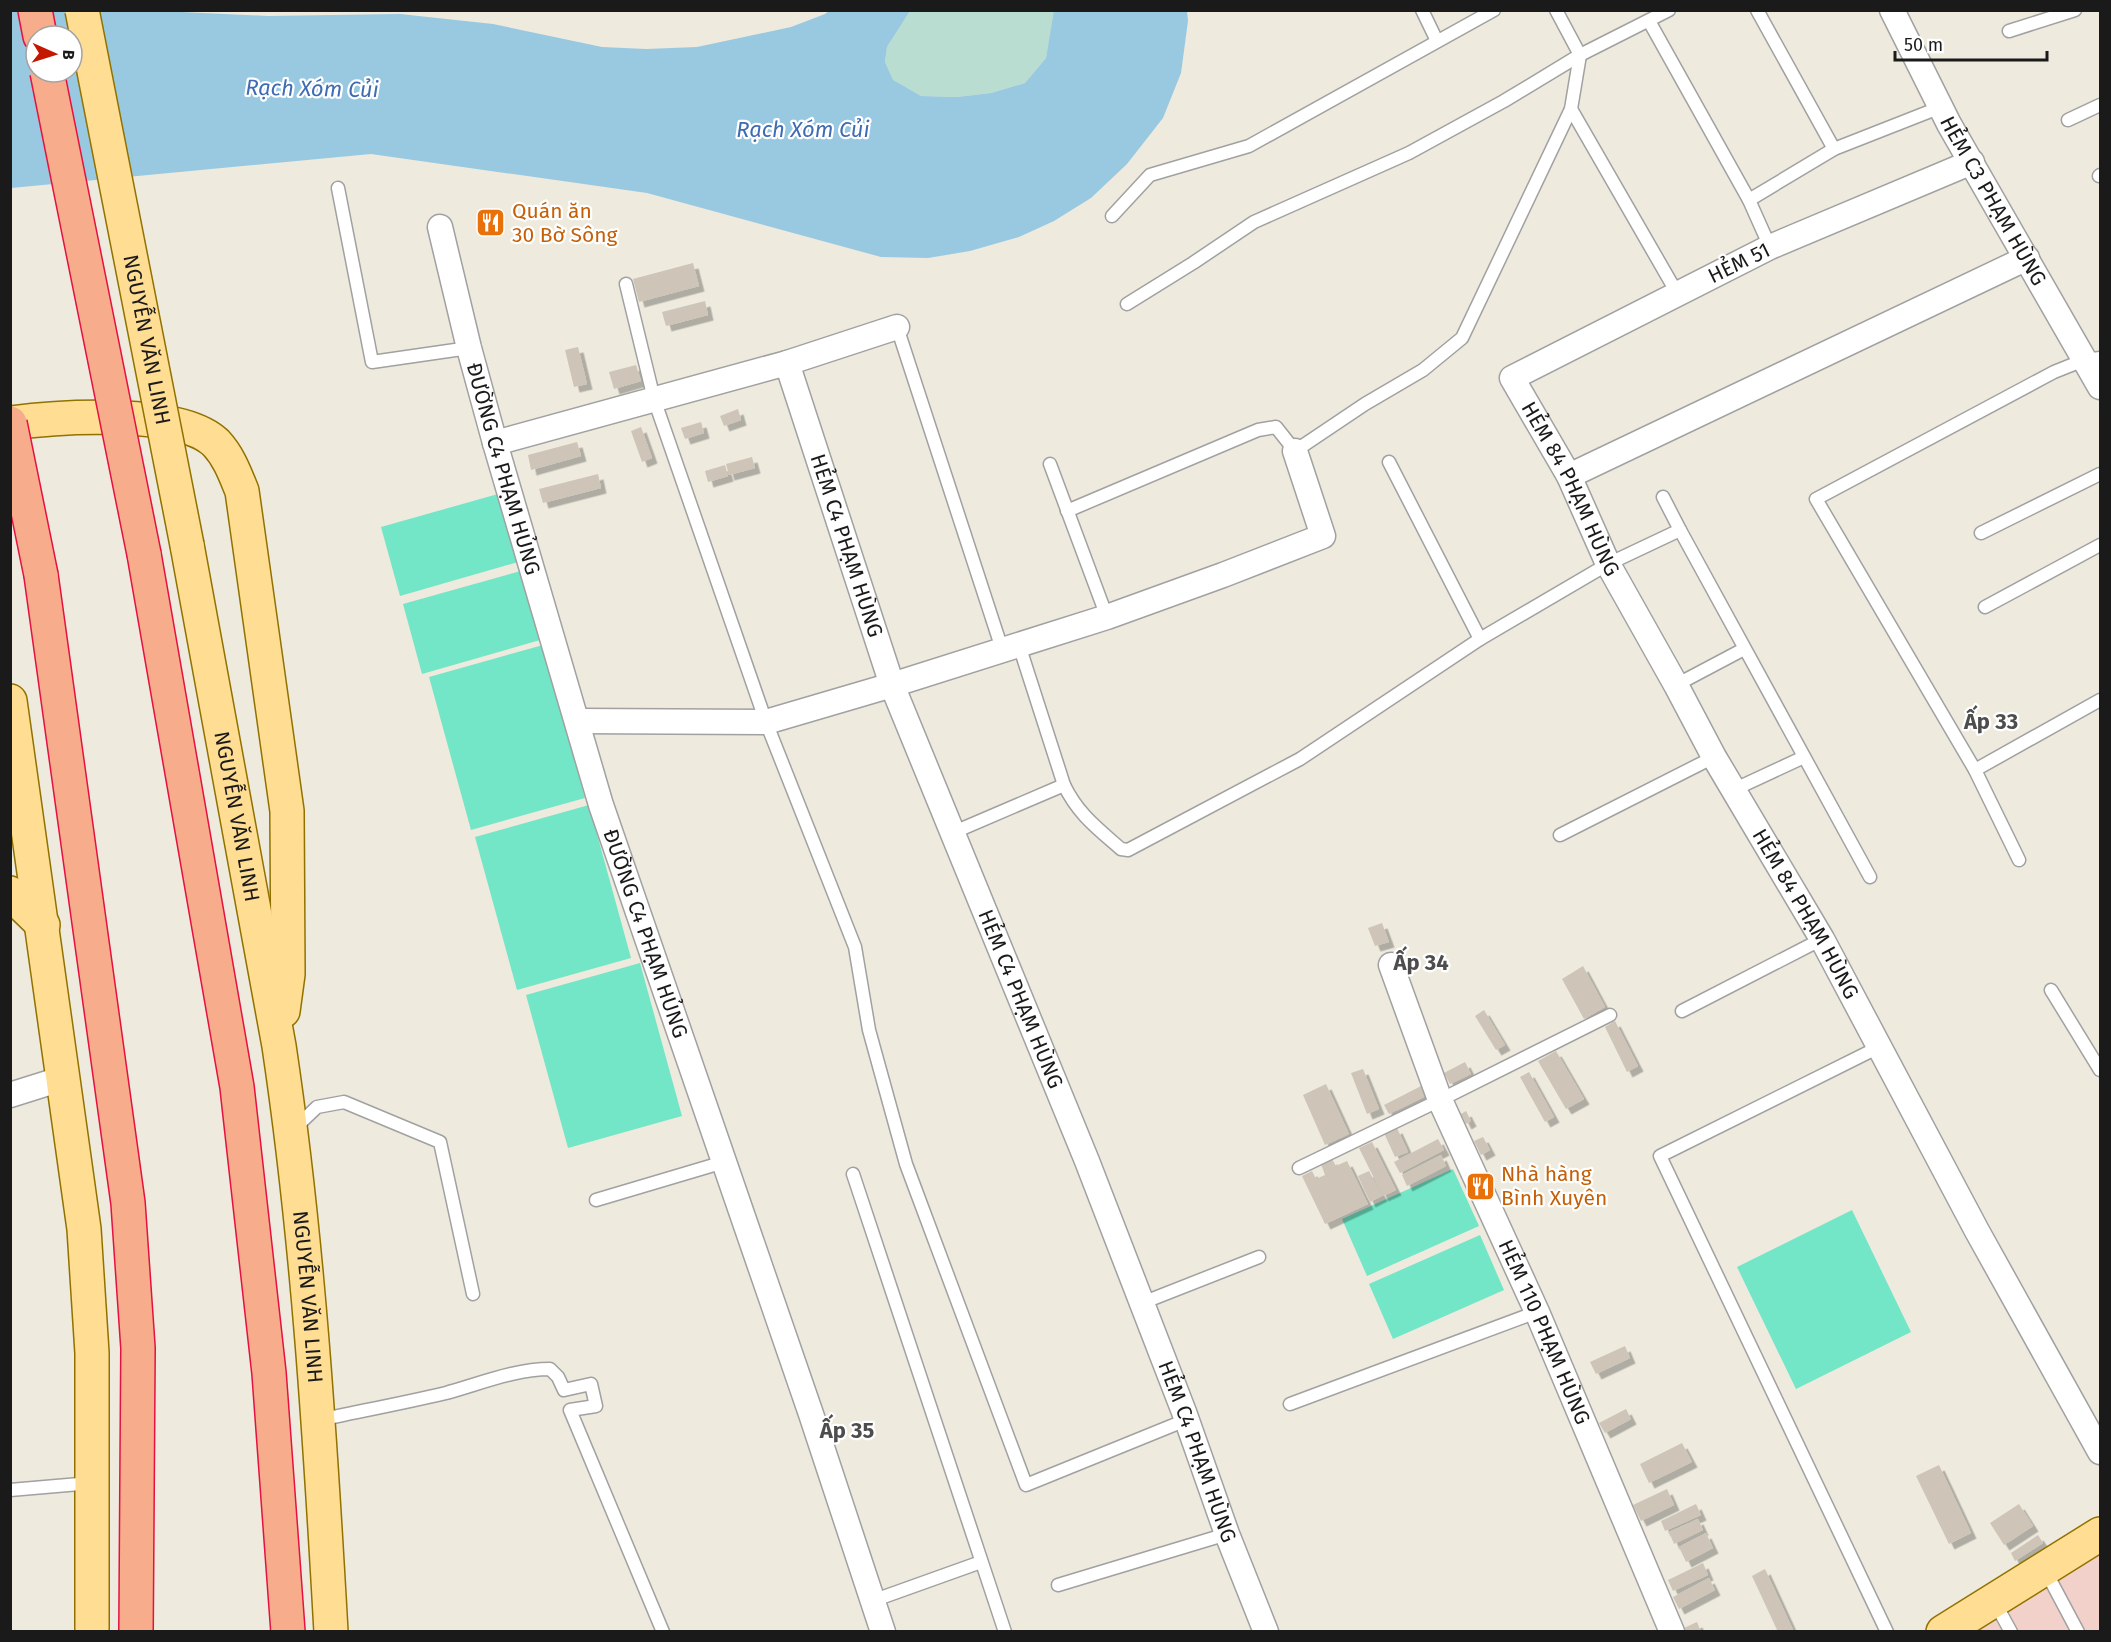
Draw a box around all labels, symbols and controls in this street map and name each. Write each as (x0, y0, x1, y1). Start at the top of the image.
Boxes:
north arrow (24, 24, 84, 84)
scale bar (1895, 24, 2046, 62)
text: 50 m (1904, 34, 1943, 56)
text: B (59, 49, 78, 60)
water label: Rạch Xóm Củi (245, 74, 379, 103)
street label: HẺM C3 PHẠM HÙNG (1934, 112, 2052, 290)
water label: Rạch Xóm Củi (736, 116, 870, 143)
place label: Quán ăn 30 Bờ Sông (512, 198, 618, 248)
restaurant icon: Quán ăn 30 Bờ Sông (475, 207, 507, 239)
street label: HẺM 51 (1703, 236, 1774, 289)
street label: NGUYỄN VĂN LINH (117, 252, 176, 427)
street label: ĐƯỜNG C4 PHẠM HỦNG (461, 360, 546, 578)
street label: HẺM 84 PHẠM HÙNG (1516, 397, 1625, 581)
street label: HẺM C4 PHẠM HÙNG (805, 451, 889, 640)
district label: Ấp 33 (1963, 705, 2018, 735)
street label: NGUYỄN VĂN LINH (208, 729, 265, 904)
street label: HẺM 84 PHẠM HÙNG (1747, 824, 1864, 1003)
street label: ĐƯỜNG C4 PHẠM HỦNG (597, 825, 693, 1041)
street label: HẺM C4 PHẠM HÙNG (972, 906, 1069, 1092)
district label: Ấp 34 (1392, 946, 1449, 976)
place label: Nhà hàng Bình Xuyên (1501, 1161, 1607, 1211)
restaurant icon: Nhà hàng Bình Xuyên (1464, 1170, 1496, 1202)
street label: NGUYỄN VĂN LINH (287, 1209, 328, 1384)
street label: HẺM 110 PHẠM HÙNG (1493, 1235, 1596, 1428)
street label: HẺM C4 PHẠM HÙNG (1152, 1357, 1242, 1546)
district label: Ấp 35 (819, 1414, 874, 1444)

